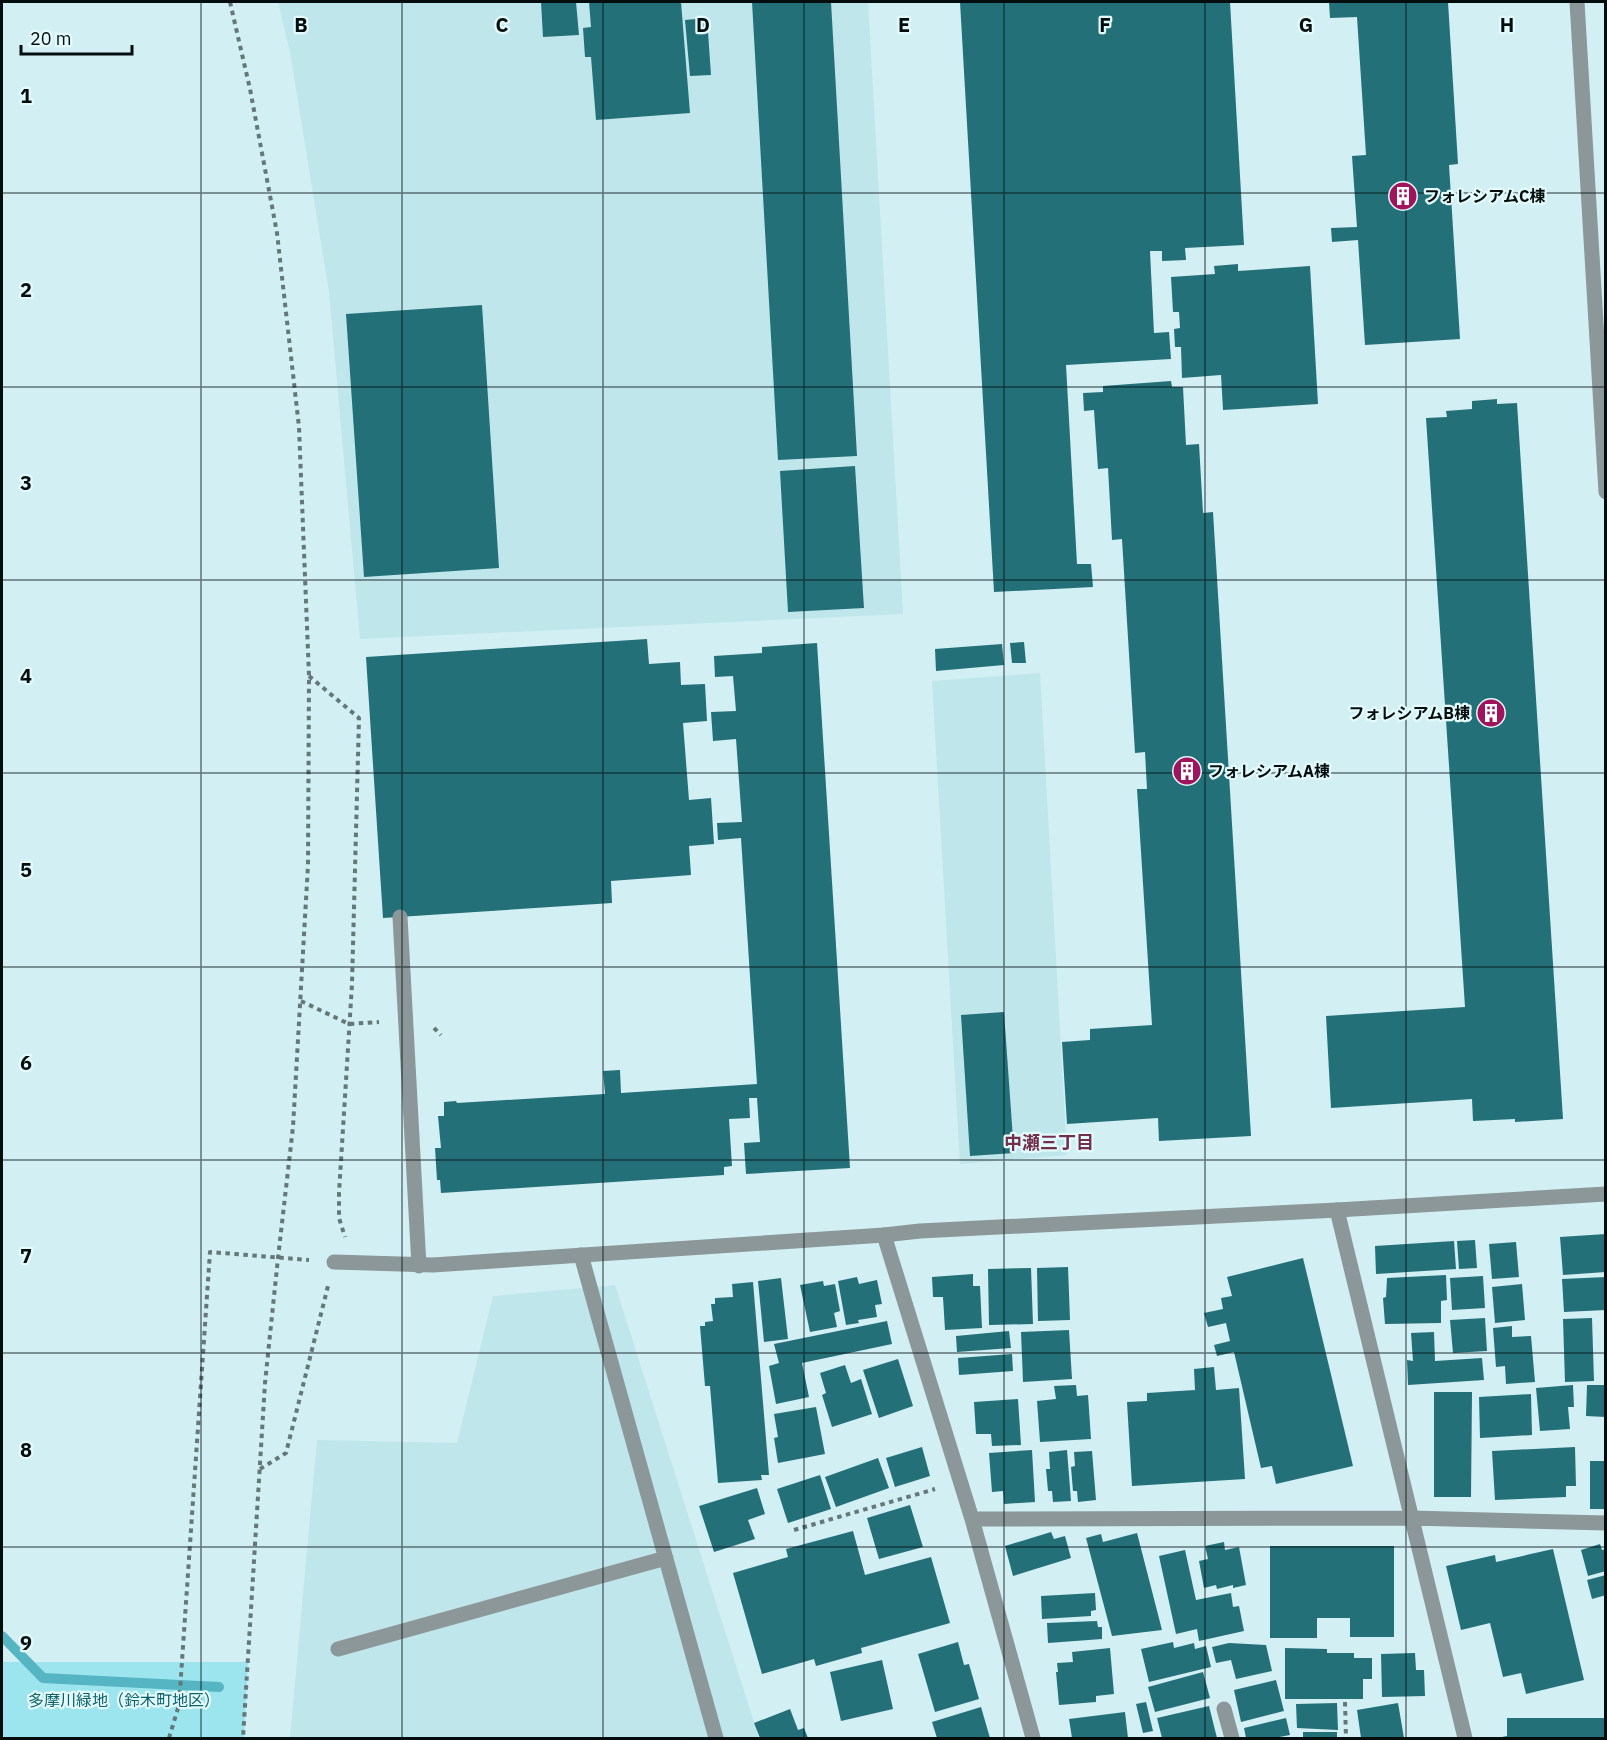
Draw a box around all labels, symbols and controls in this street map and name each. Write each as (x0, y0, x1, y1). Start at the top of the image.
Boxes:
text: B (294, 11, 308, 38)
text: C (495, 11, 509, 38)
text: D (696, 11, 710, 38)
text: E (898, 11, 910, 38)
text: F (1099, 11, 1111, 38)
text: G (1299, 11, 1313, 38)
text: H (1500, 11, 1514, 38)
scale bar (21, 18, 132, 56)
text: 20 m (30, 27, 72, 50)
text: 1 (20, 82, 32, 109)
building icon: フォレシアムC棟 (1387, 180, 1419, 212)
place label: フォレシアムC棟 (1424, 186, 1545, 206)
text: 2 (20, 276, 32, 303)
text: 3 (20, 469, 32, 496)
text: 4 (20, 662, 32, 689)
building icon: フォレシアムB棟 (1475, 697, 1507, 729)
place label: フォレシアムB棟 (1348, 703, 1470, 723)
building icon: フォレシアムA棟 (1171, 755, 1203, 787)
place label: フォレシアムA棟 (1208, 761, 1330, 781)
text: 5 (20, 856, 32, 883)
text: 6 (20, 1049, 32, 1076)
district label: 中瀬三丁目 (1004, 1131, 1094, 1154)
text: 7 (20, 1242, 32, 1269)
text: 8 (20, 1436, 32, 1463)
text: 9 (20, 1629, 32, 1656)
park label: 多摩川緑地（鈴木町地区） (28, 1690, 220, 1710)

